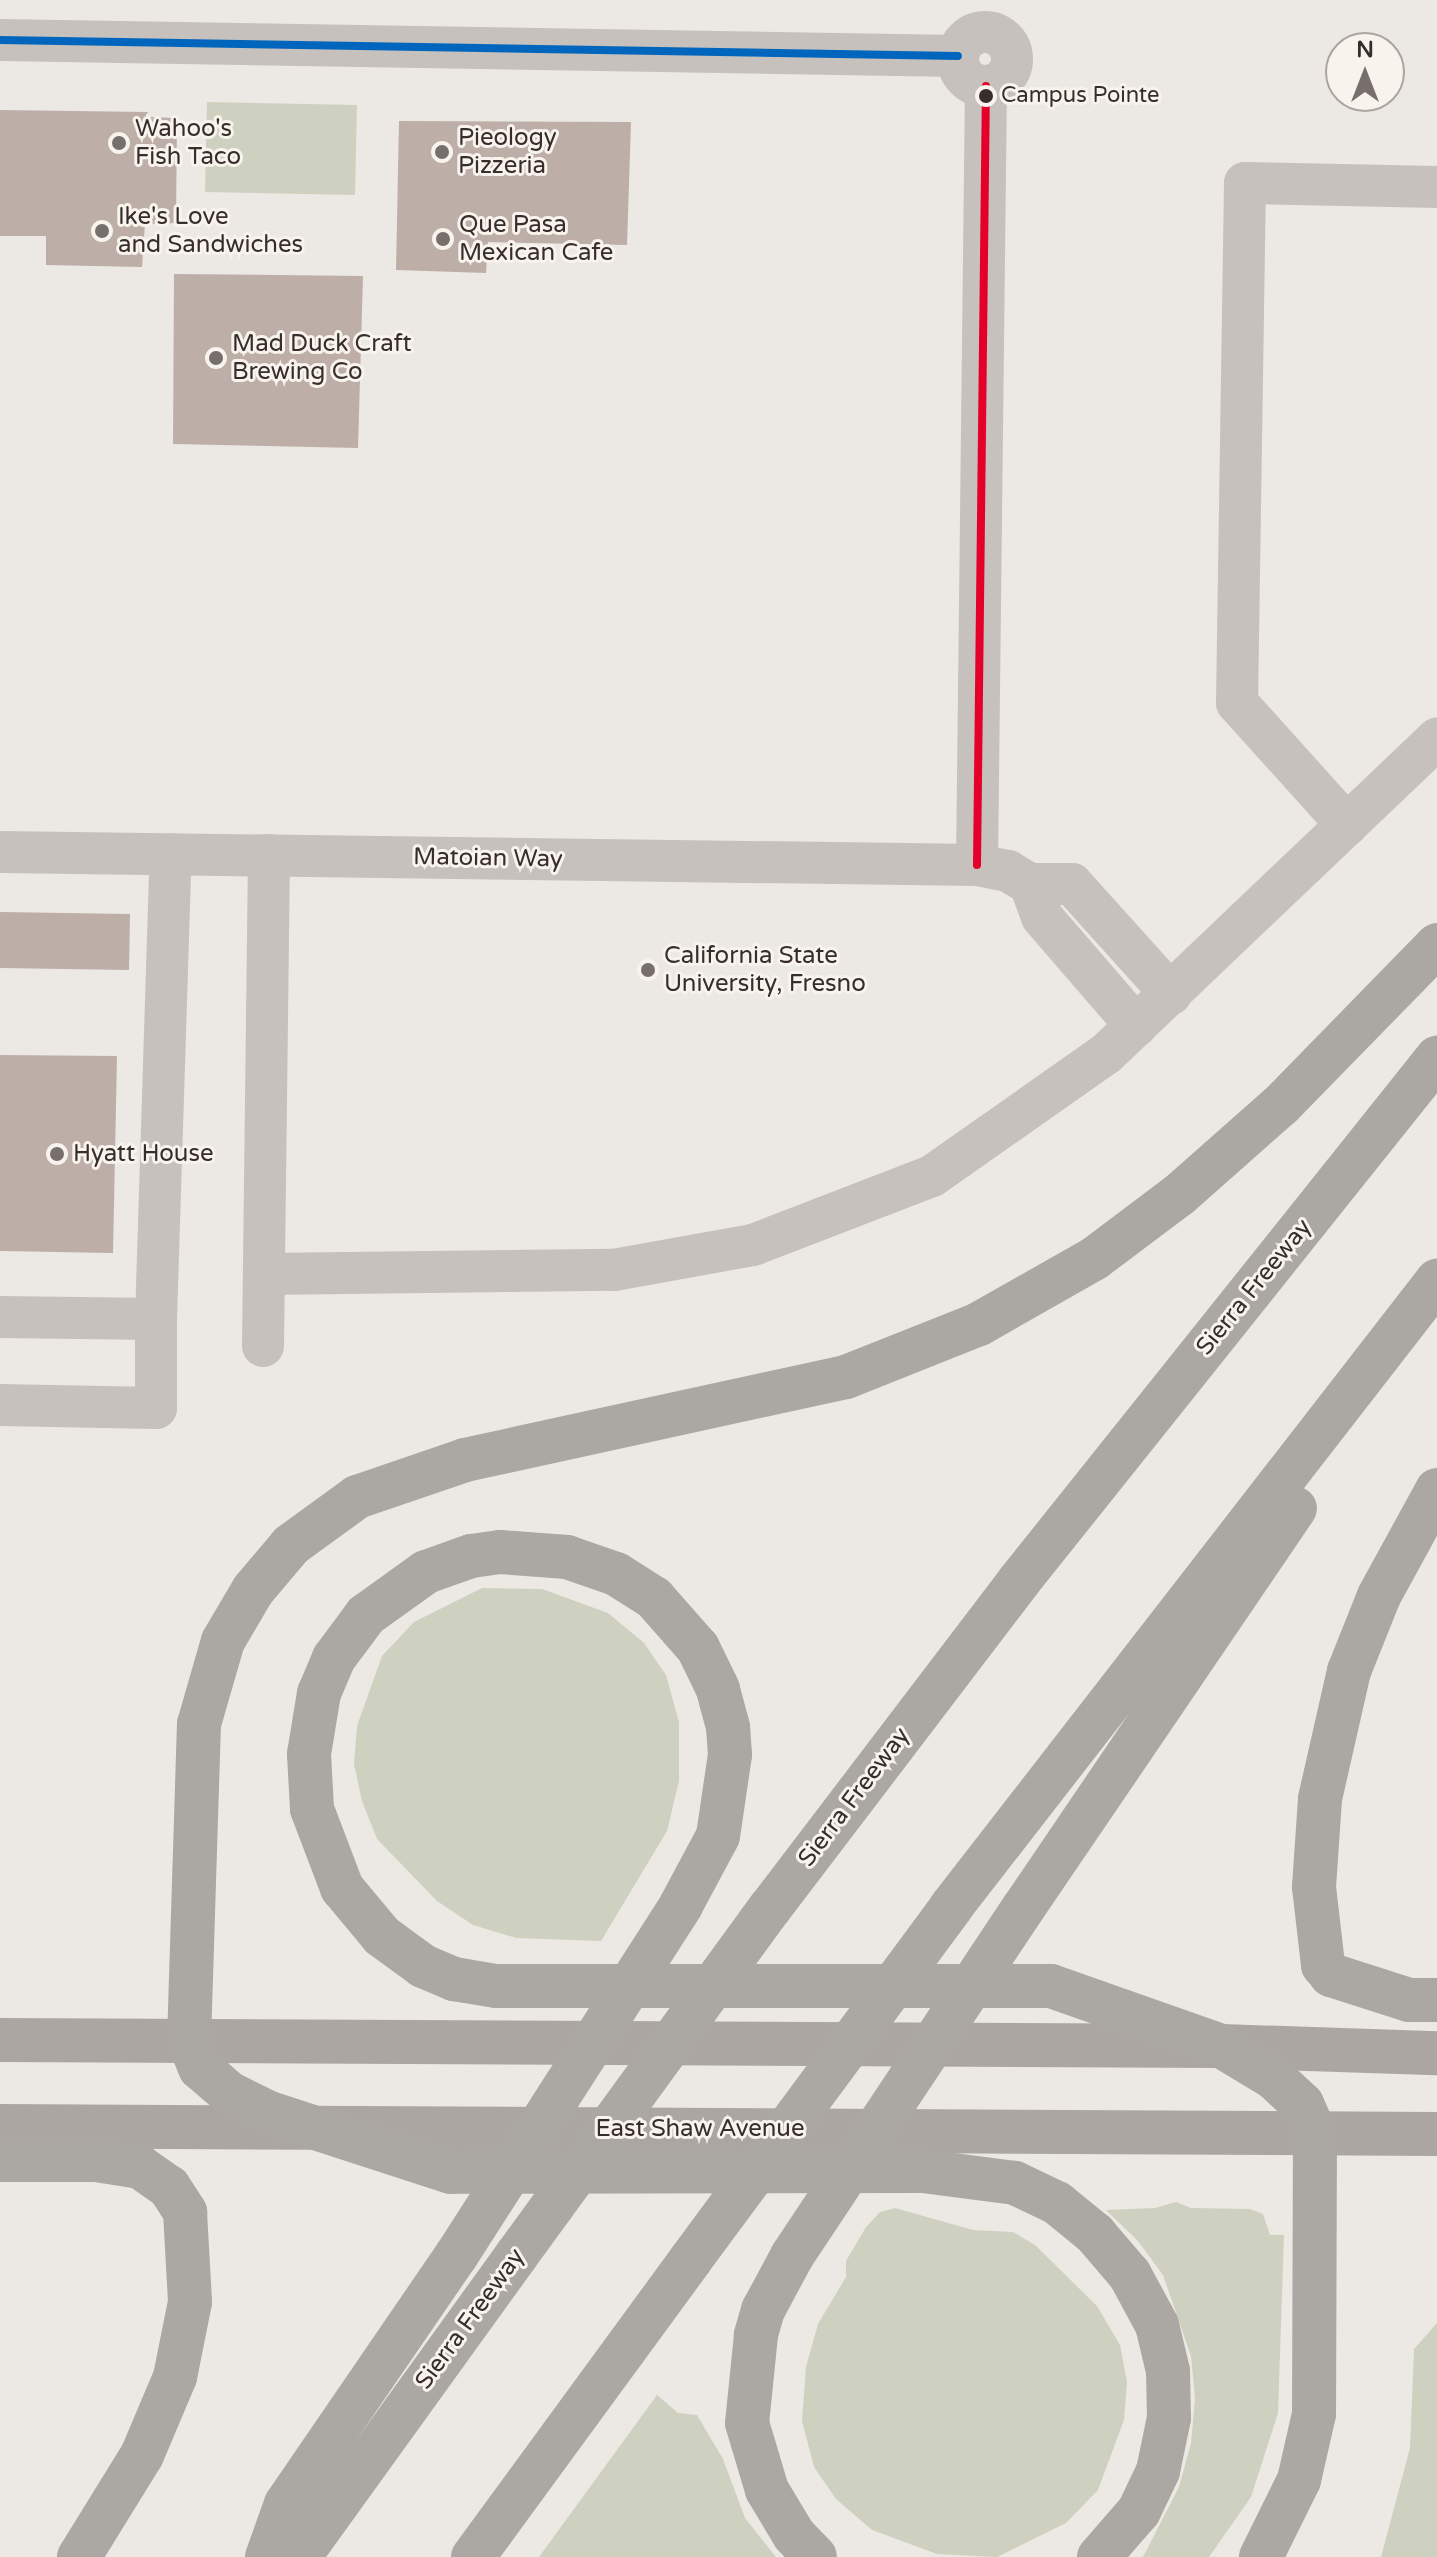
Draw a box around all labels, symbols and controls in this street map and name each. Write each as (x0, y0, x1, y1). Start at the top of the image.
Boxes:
north arrow (1325, 32, 1405, 112)
text: N (1356, 37, 1374, 63)
place label: Campus Pointe (1001, 83, 1160, 109)
marker: Campus Pointe (978, 88, 994, 104)
place label: Wahoo's Fish Taco (135, 115, 241, 171)
place label: Pieology Pizzeria (458, 124, 557, 180)
marker: Wahoo's Fish Taco (110, 134, 128, 152)
marker: Pieology Pizzeria (433, 143, 451, 161)
place label: Ike's Love and Sandwiches (118, 203, 303, 259)
place label: Que Pasa Mexican Cafe (459, 211, 613, 267)
marker: Ike's Love and Sandwiches (93, 222, 111, 240)
marker: Que Pasa Mexican Cafe (434, 230, 452, 248)
place label: Mad Duck Craft Brewing Co (232, 330, 412, 386)
marker: Mad Duck Craft Brewing Co (207, 349, 225, 367)
street label: Matoian Way (413, 842, 563, 874)
place label: California State University, Fresno (664, 942, 866, 998)
marker: California State University, Fresno (639, 961, 657, 979)
place label: Hyatt House (73, 1140, 214, 1168)
marker: Hyatt House (48, 1145, 66, 1163)
street label: Sierra Freeway (1190, 1213, 1318, 1361)
street label: Sierra Freeway (792, 1722, 916, 1872)
street label: East Shaw Avenue (595, 2115, 805, 2143)
street label: Sierra Freeway (409, 2243, 531, 2395)

